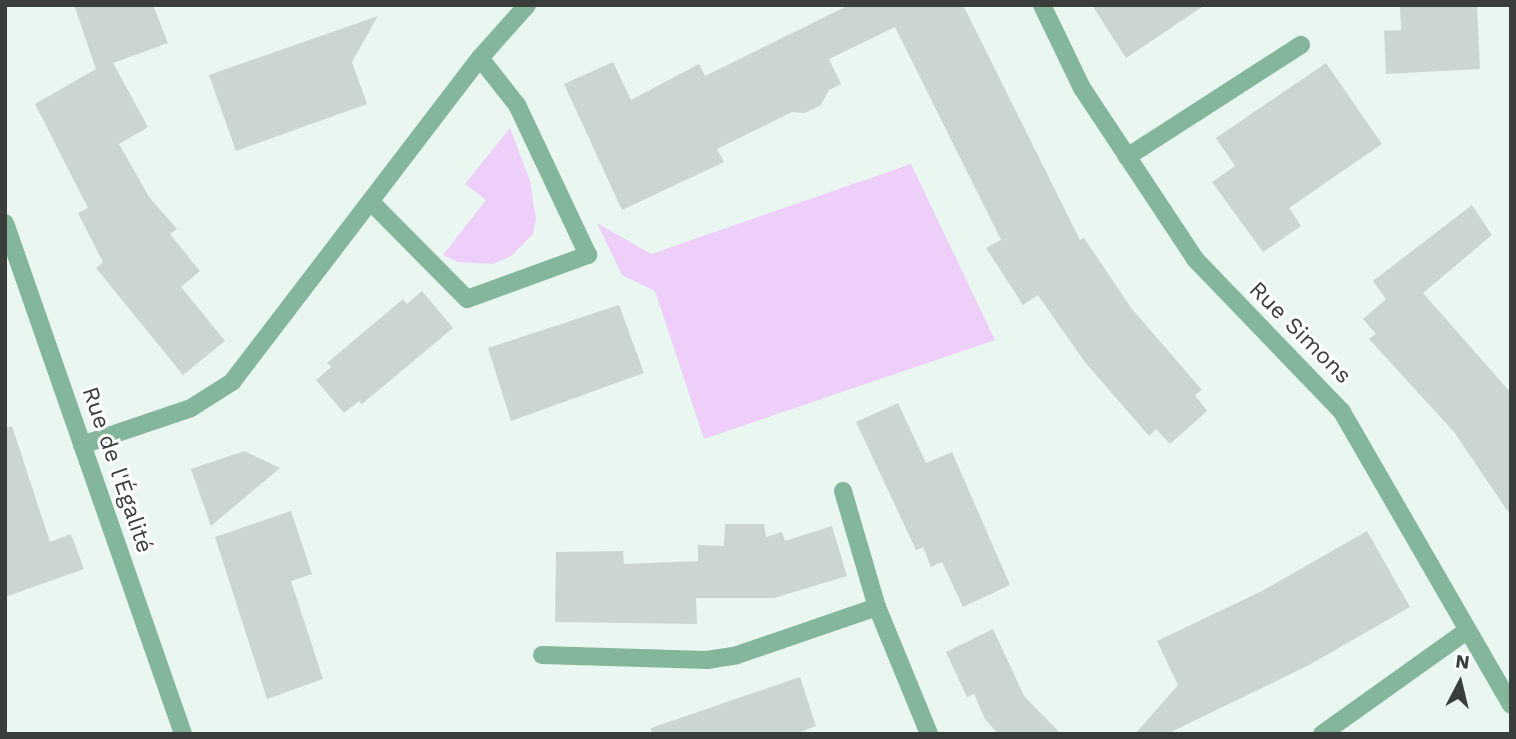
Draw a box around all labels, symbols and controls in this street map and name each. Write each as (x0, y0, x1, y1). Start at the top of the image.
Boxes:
street label: Rue Simons (1243, 276, 1357, 390)
street label: Rue de l'Égalité (76, 383, 158, 557)
north arrow (1425, 648, 1495, 718)
text: N (1454, 649, 1471, 674)

